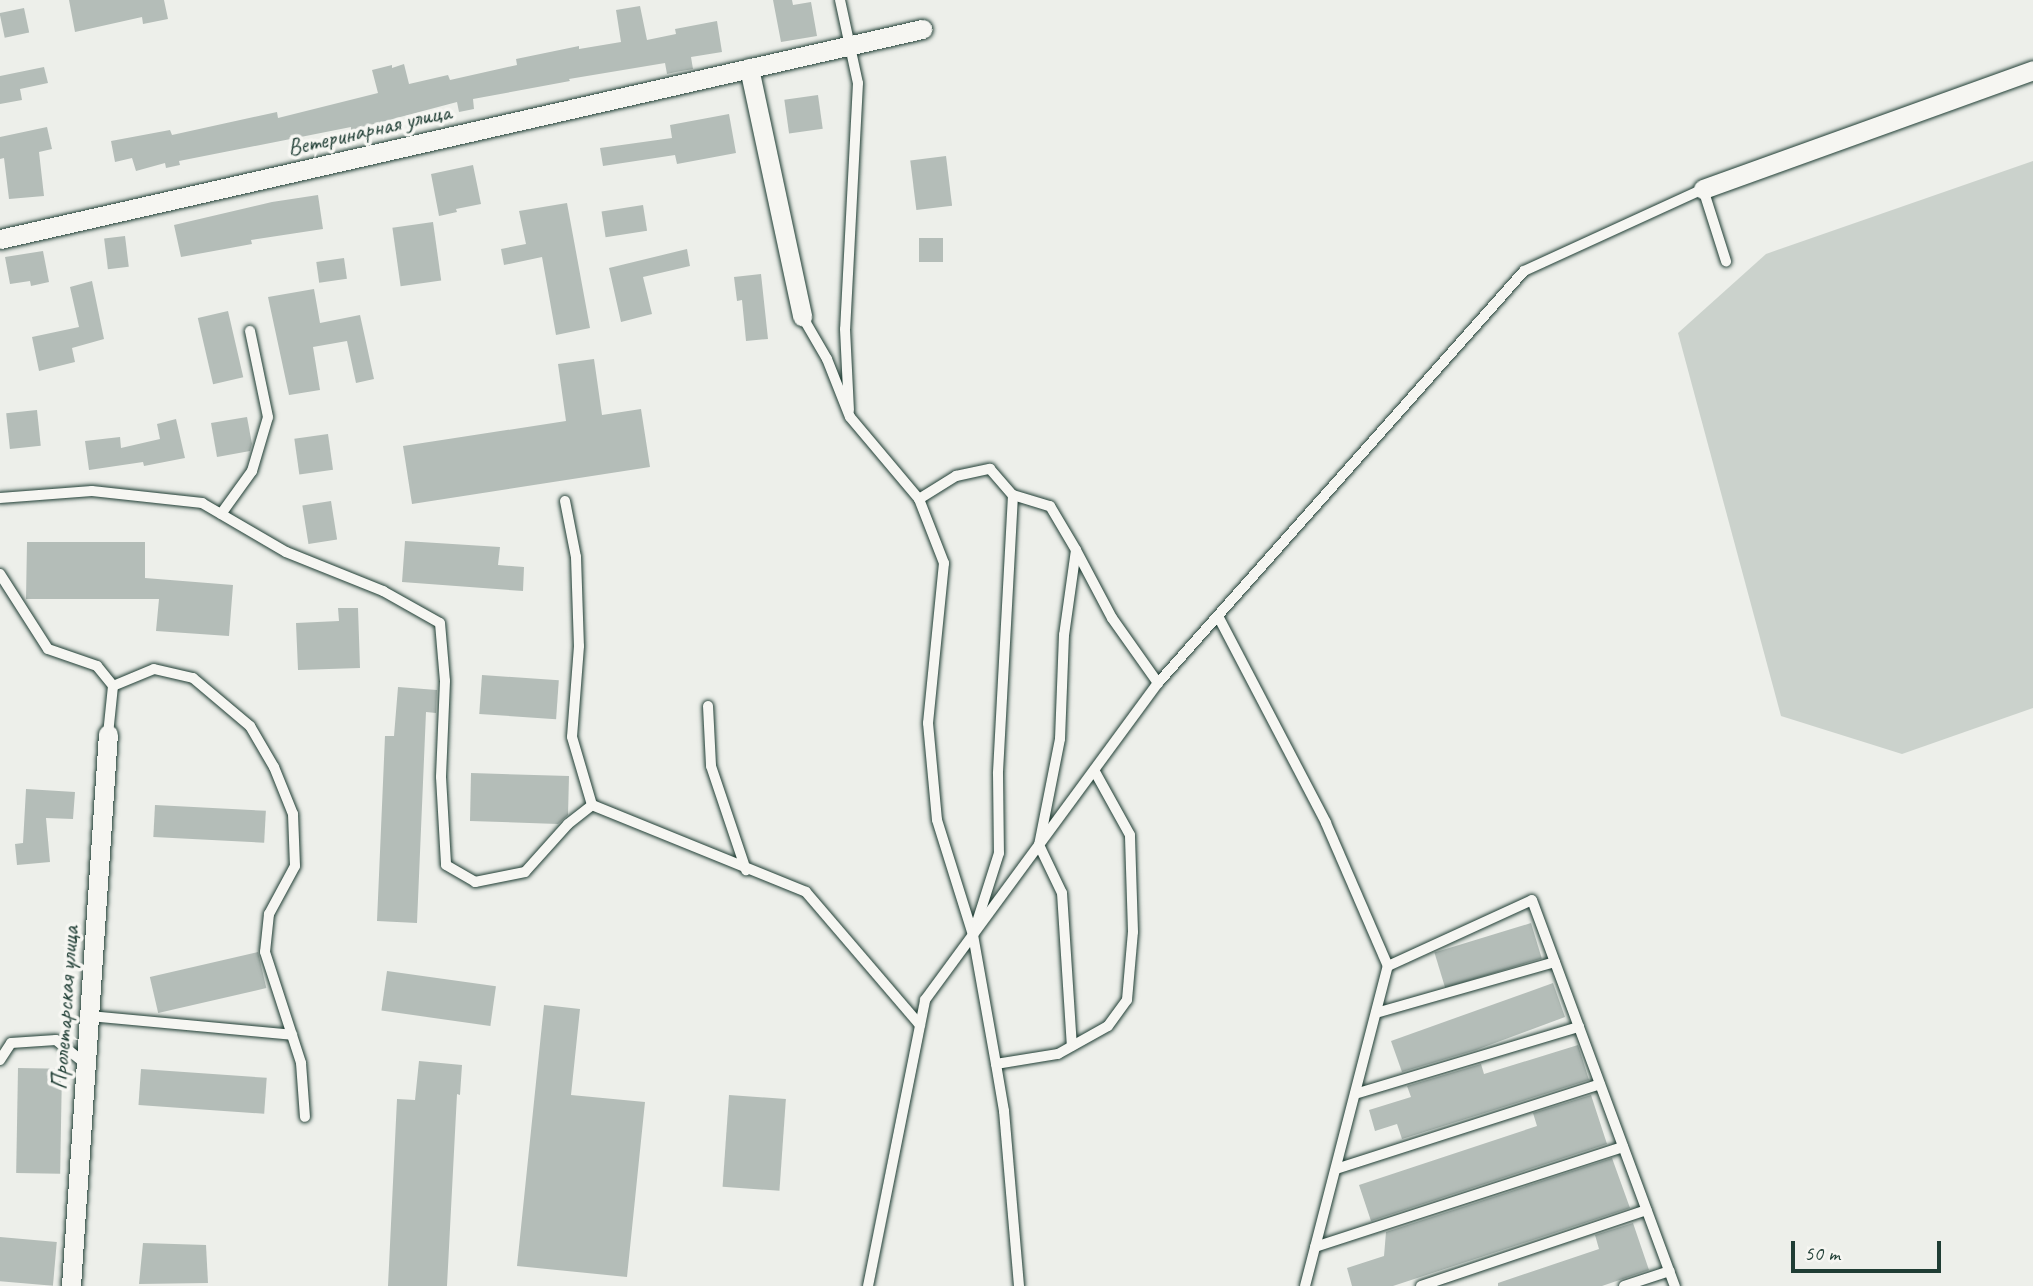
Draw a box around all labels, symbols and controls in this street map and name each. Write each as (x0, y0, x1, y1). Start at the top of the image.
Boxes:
street label: Ветеринарная улица (285, 97, 453, 163)
street label: Пролетарская улица (45, 924, 85, 1092)
scale bar (1795, 1226, 1946, 1270)
text: 50 m (1804, 1240, 1840, 1266)

